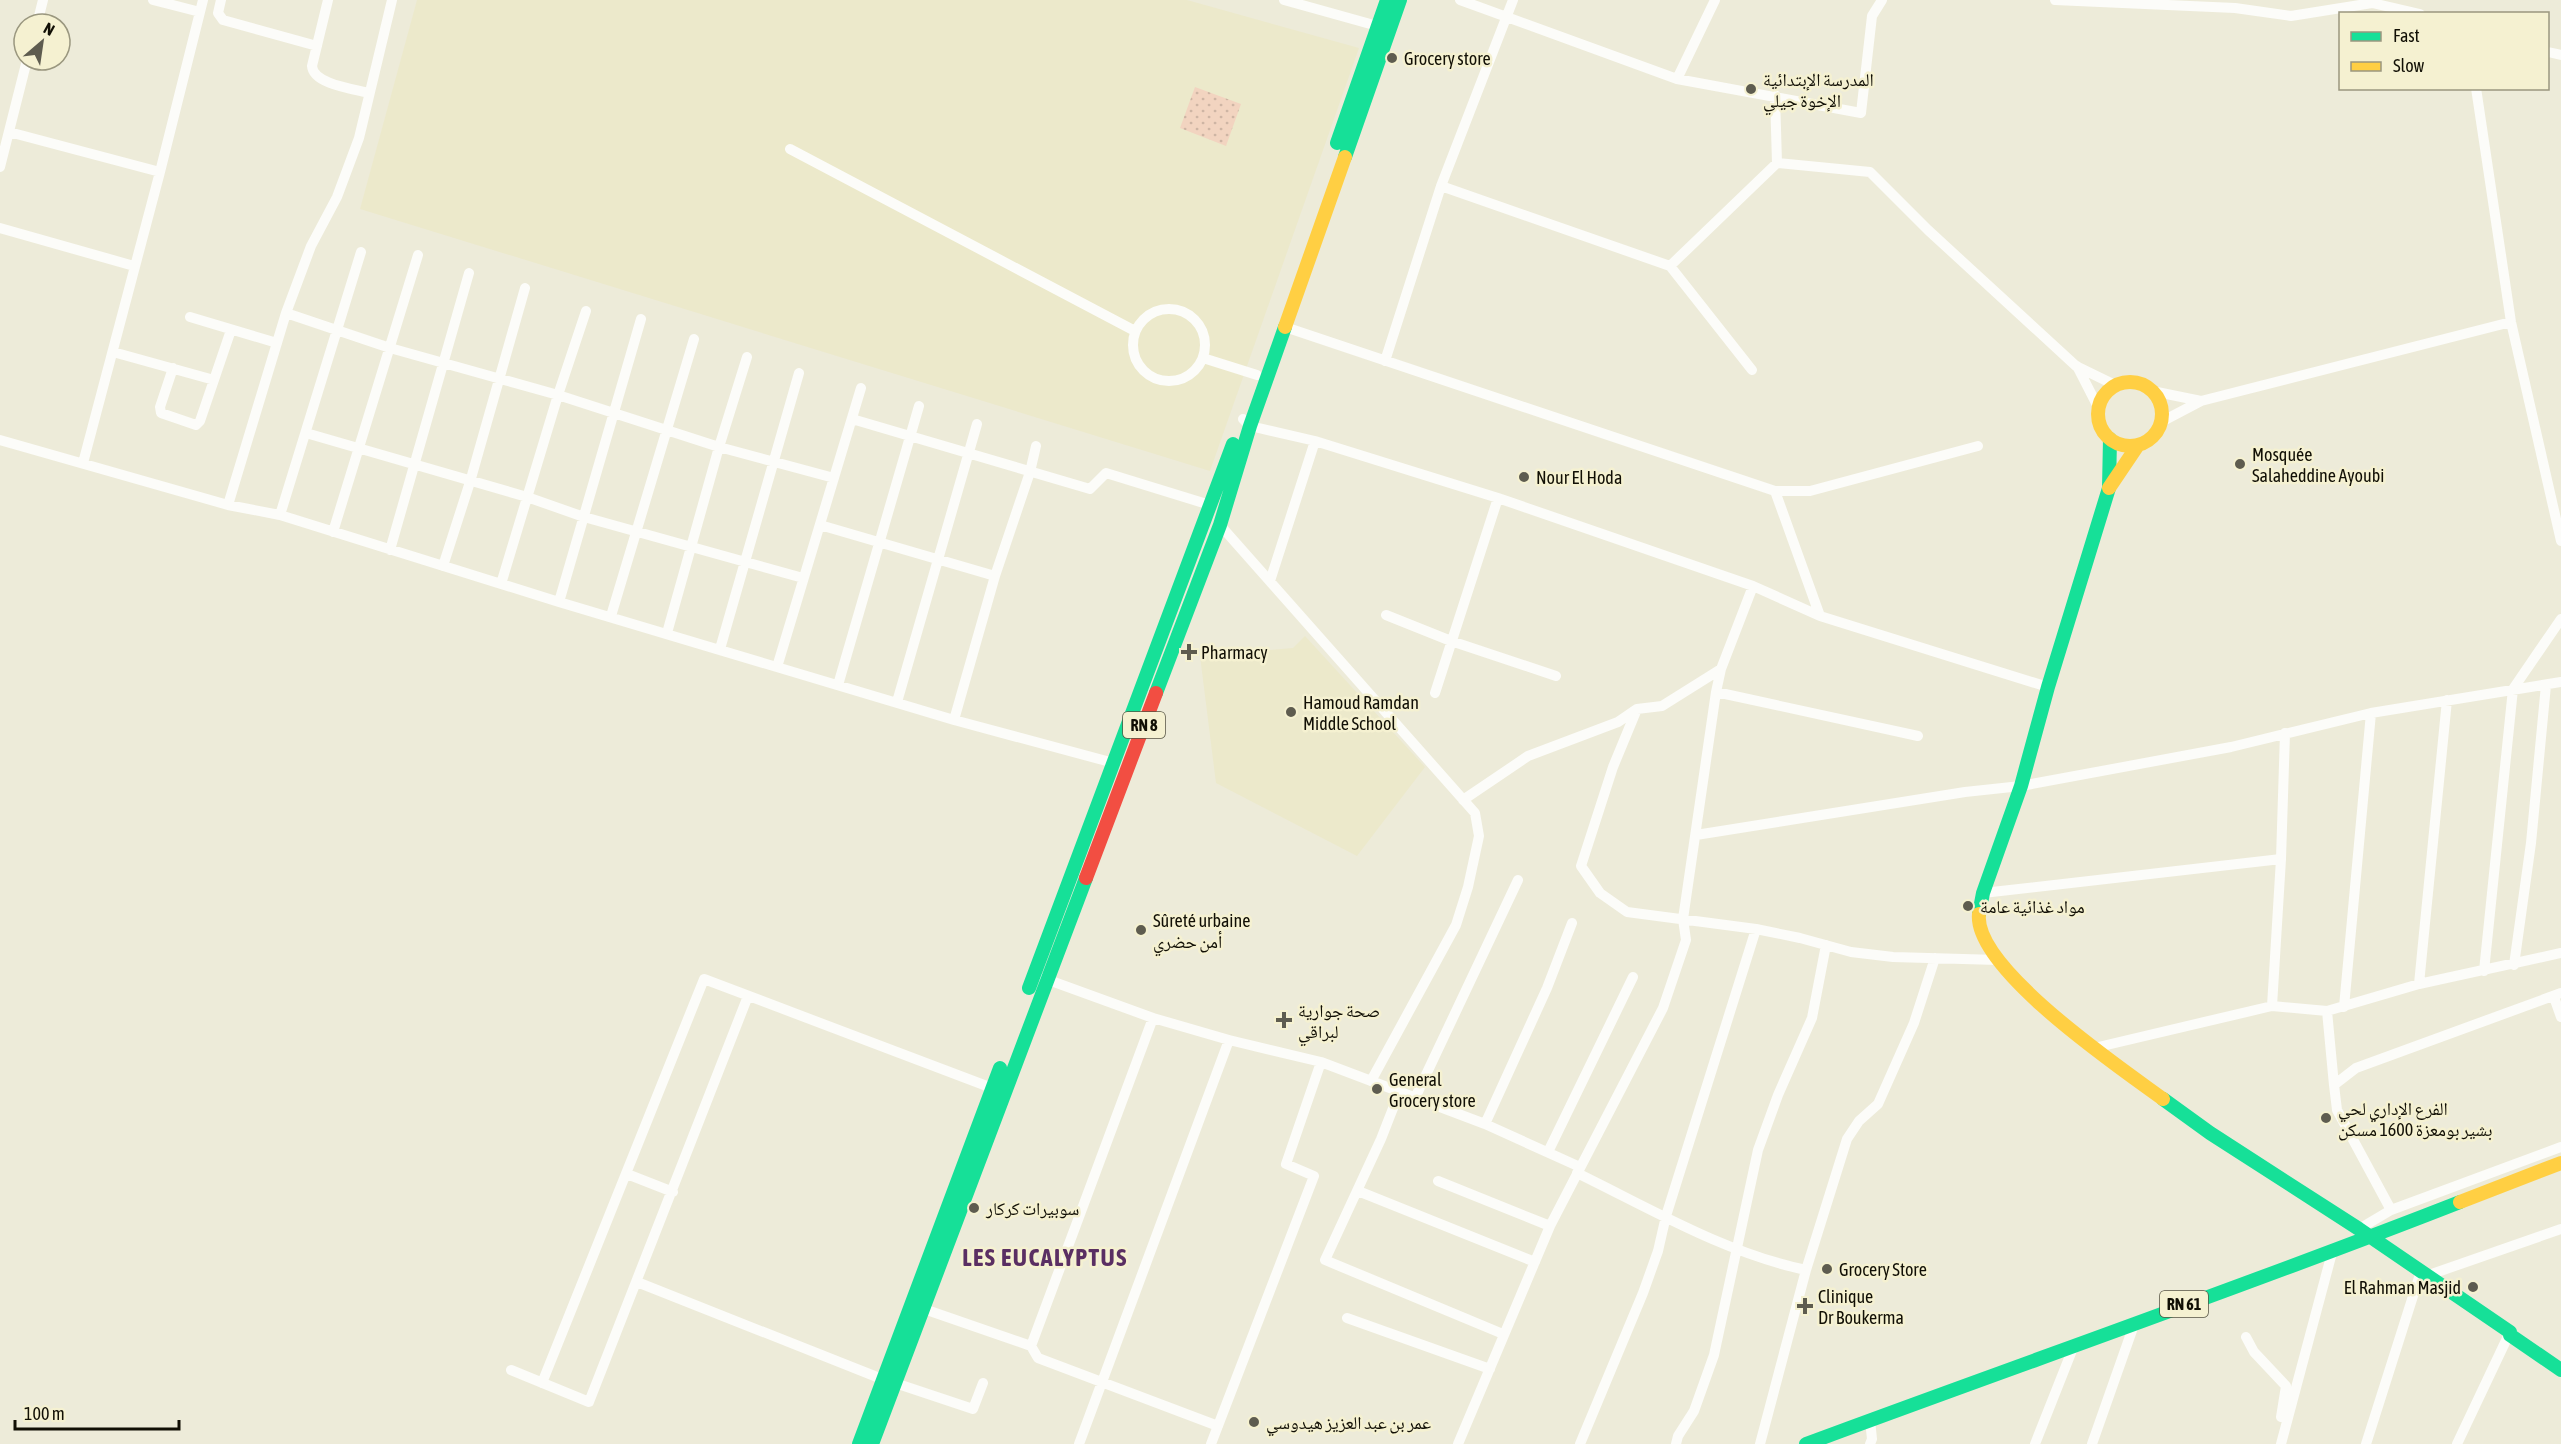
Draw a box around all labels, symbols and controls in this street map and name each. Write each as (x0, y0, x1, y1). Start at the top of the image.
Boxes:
north arrow (12, 12, 72, 72)
legend (2339, 12, 2549, 90)
text: N (41, 19, 58, 39)
text: Fast (2393, 25, 2420, 46)
place label: Grocery store (1404, 48, 1491, 69)
marker: Grocery store (1385, 51, 1399, 65)
text: Slow (2393, 55, 2424, 76)
place label: المدرسة الإبتدائية الإخوة جيلي (1763, 69, 1874, 115)
marker: المدرسة الإبتدائية الإخوة جيلي (1744, 82, 1758, 96)
place label: Mosquée Salaheddine Ayoubi (2252, 444, 2384, 486)
marker: Mosquée Salaheddine Ayoubi (2233, 457, 2247, 471)
place label: Nour El Hoda (1536, 467, 1622, 488)
marker: Nour El Hoda (1517, 470, 1531, 484)
place label: Pharmacy (1201, 642, 1268, 663)
marker: Pharmacy (1182, 645, 1196, 659)
place label: Hamoud Ramdan Middle School (1303, 692, 1419, 734)
marker: Hamoud Ramdan Middle School (1284, 705, 1298, 719)
road number: RN 8 (1123, 712, 1165, 738)
place label: مواد غذائية عامة (1980, 896, 2085, 917)
marker: مواد غذائية عامة (1961, 899, 1975, 913)
place label: Sûreté urbaine أمن حضري (1153, 910, 1250, 956)
marker: Sûreté urbaine أمن حضري (1134, 923, 1148, 937)
place label: صحة جوارية لبراقي (1298, 1000, 1380, 1046)
marker: صحة جوارية لبراقي (1275, 1011, 1293, 1029)
place label: General Grocery store (1389, 1069, 1476, 1111)
marker: General Grocery store (1370, 1082, 1384, 1096)
place label: الفرع الإداري لحي بشير بومعزة 1600 مسكن (2338, 1098, 2493, 1141)
marker: الفرع الإداري لحي بشير بومعزة 1600 مسكن (2319, 1111, 2333, 1125)
place label: سوبيرات كركار (985, 1198, 1079, 1219)
marker: سوبيرات كركار (967, 1201, 981, 1215)
district label: LES EUCALYPTUS (962, 1244, 1128, 1271)
place label: Grocery Store (1839, 1259, 1927, 1280)
marker: Grocery Store (1820, 1262, 1834, 1276)
place label: El Rahman Masjid (2344, 1277, 2461, 1298)
marker: El Rahman Masjid (2466, 1280, 2480, 1294)
place label: Clinique Dr Boukerma (1818, 1286, 1904, 1328)
road number: RN 61 (2160, 1291, 2208, 1317)
marker: Clinique Dr Boukerma (1796, 1297, 1814, 1315)
scale bar (15, 1393, 178, 1431)
text: 100 m (24, 1403, 65, 1424)
place label: عمر بن عبد العزيز هيدوسي (1266, 1412, 1431, 1437)
marker: عمر بن عبد العزيز هيدوسي (1247, 1415, 1261, 1429)

